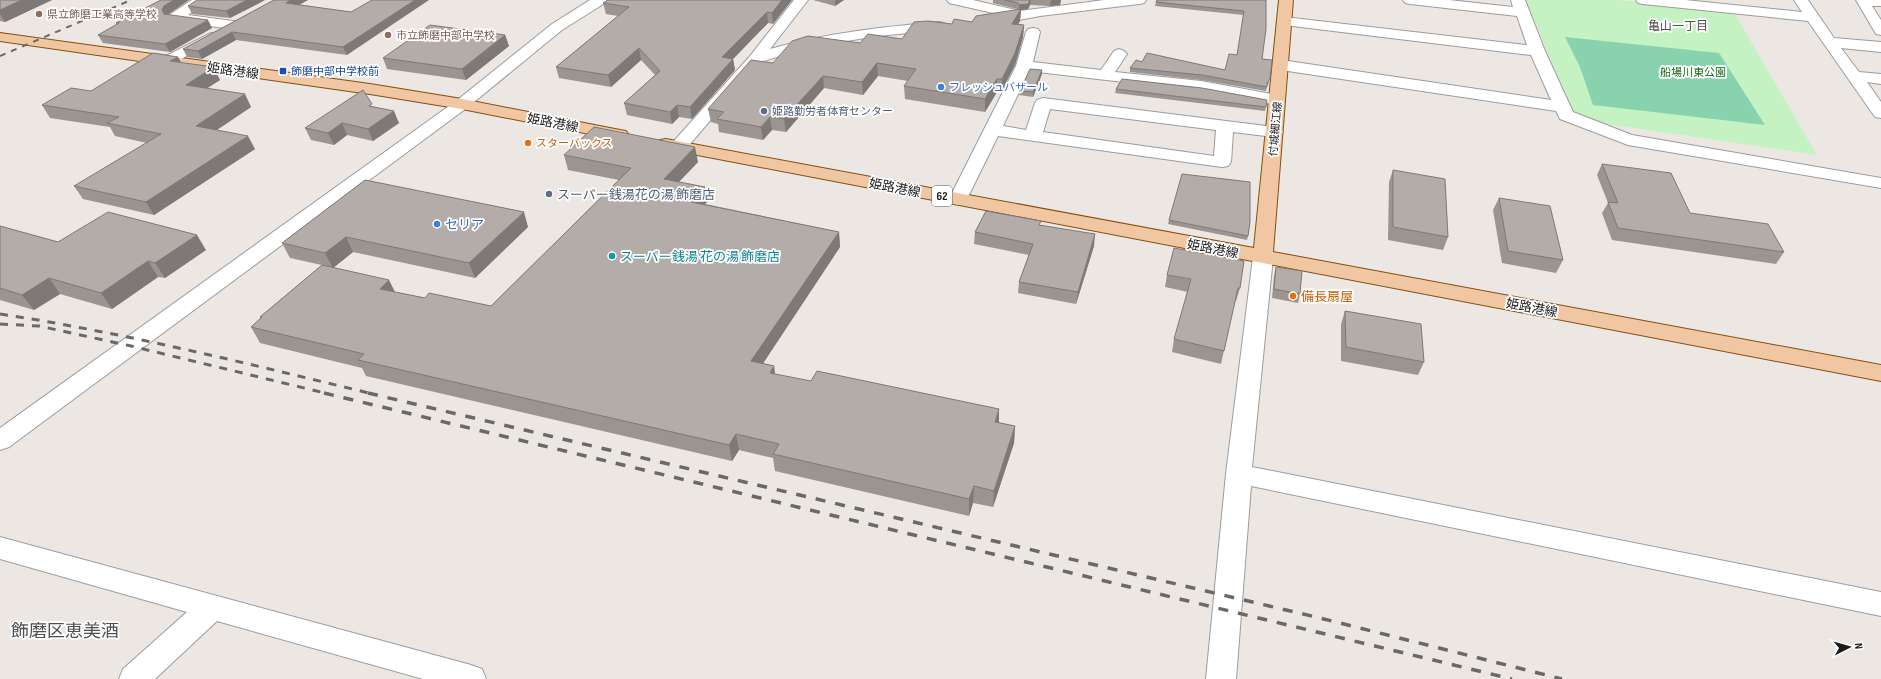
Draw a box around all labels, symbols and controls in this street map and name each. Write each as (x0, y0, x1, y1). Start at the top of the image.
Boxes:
place label: 県立飾磨工業高等学校 (47, 8, 157, 21)
marker: 県立飾磨工業高等学校 (34, 9, 44, 19)
district label: 亀山一丁目 (1648, 19, 1708, 34)
place label: 市立飾磨中部中学校 (396, 29, 495, 42)
marker: 市立飾磨中部中学校 (383, 30, 393, 40)
street label: 姫路港線 (206, 59, 260, 83)
place label: 飾磨中部中学校前 (291, 65, 379, 78)
marker: 飾磨中部中学校前 (278, 66, 288, 76)
park label: 船場川東公園 (1660, 66, 1726, 79)
place label: フレッシュバザール (949, 81, 1048, 94)
marker: フレッシュバザール (936, 82, 946, 92)
street label: 付城細江線 (1267, 101, 1284, 157)
place label: 姫路勤労者体育センター (772, 105, 893, 118)
marker: 姫路勤労者体育センター (759, 106, 769, 116)
street label: 姫路港線 (526, 110, 580, 136)
place label: スターバックス (536, 137, 613, 150)
marker: スターバックス (523, 138, 533, 148)
street label: 姫路港線 (868, 175, 922, 201)
road number: 62 (932, 186, 952, 206)
place label: スーパー銭湯花の湯 飾磨店 (557, 187, 715, 203)
marker: スーパー銭湯花の湯 飾磨店 (544, 189, 554, 199)
place label: セリア (445, 217, 484, 233)
marker: セリア (432, 219, 442, 229)
street label: 姫路港線 (1186, 236, 1240, 262)
place label: スーパー銭湯 花の湯 飾磨店 (620, 249, 780, 265)
marker: スーパー銭湯 花の湯 飾磨店 (607, 251, 617, 261)
place label: 備長扇屋 (1301, 289, 1353, 305)
marker: 備長扇屋 (1288, 291, 1298, 301)
street label: 姫路港線 (1505, 295, 1559, 321)
district label: 飾磨区恵美酒 (11, 621, 119, 642)
north arrow (1829, 627, 1869, 667)
text: N (1852, 642, 1865, 650)

